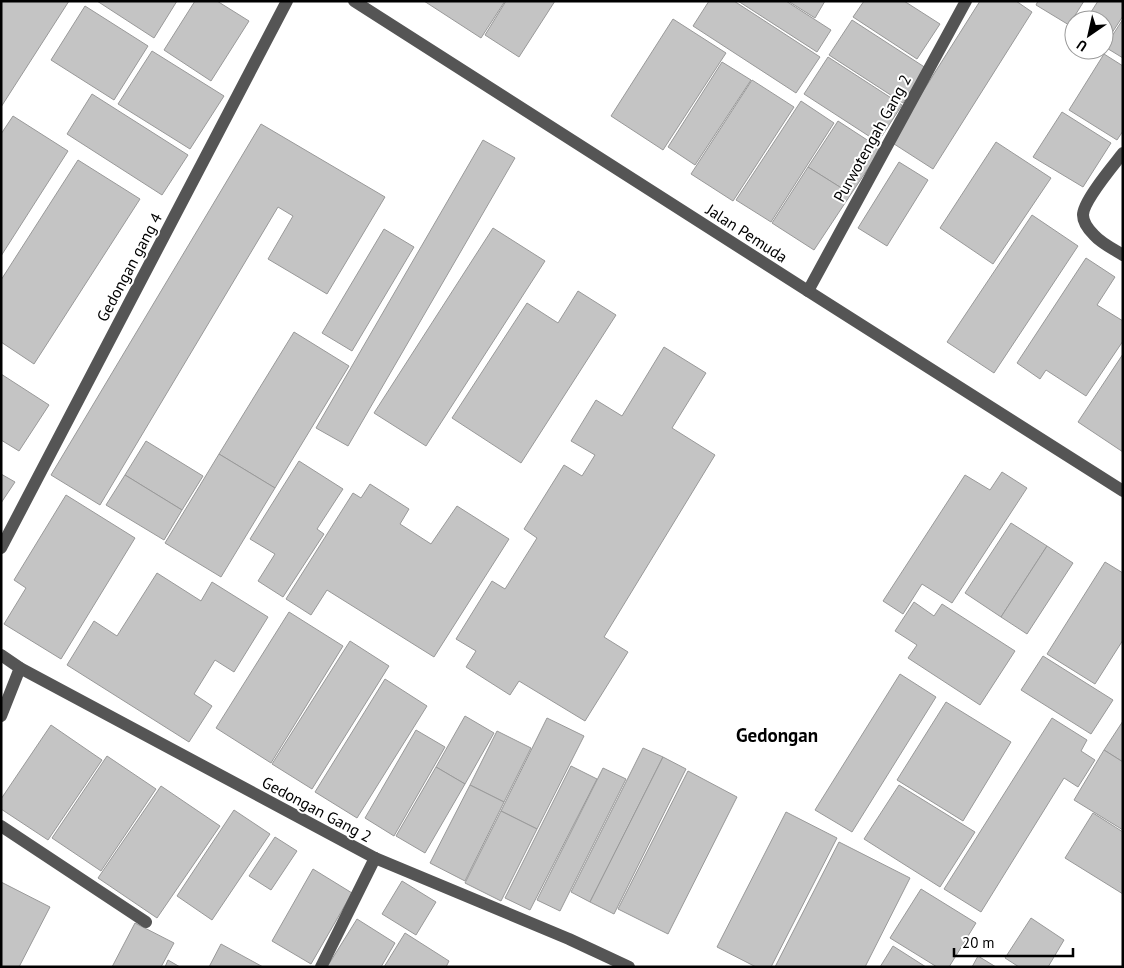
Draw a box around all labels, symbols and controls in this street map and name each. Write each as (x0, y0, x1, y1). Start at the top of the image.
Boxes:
north arrow (1064, 10, 1114, 60)
text: U (1073, 36, 1090, 56)
street label: Purwotengah Gang 2 (829, 71, 915, 205)
street label: Jalan Pemuda (702, 199, 791, 267)
street label: Gedongan gang 4 (92, 209, 166, 325)
district label: Gedongan (736, 723, 818, 747)
street label: Gedongan Gang 2 (259, 772, 375, 846)
scale bar (954, 926, 1073, 958)
text: 20 m (962, 933, 995, 952)

